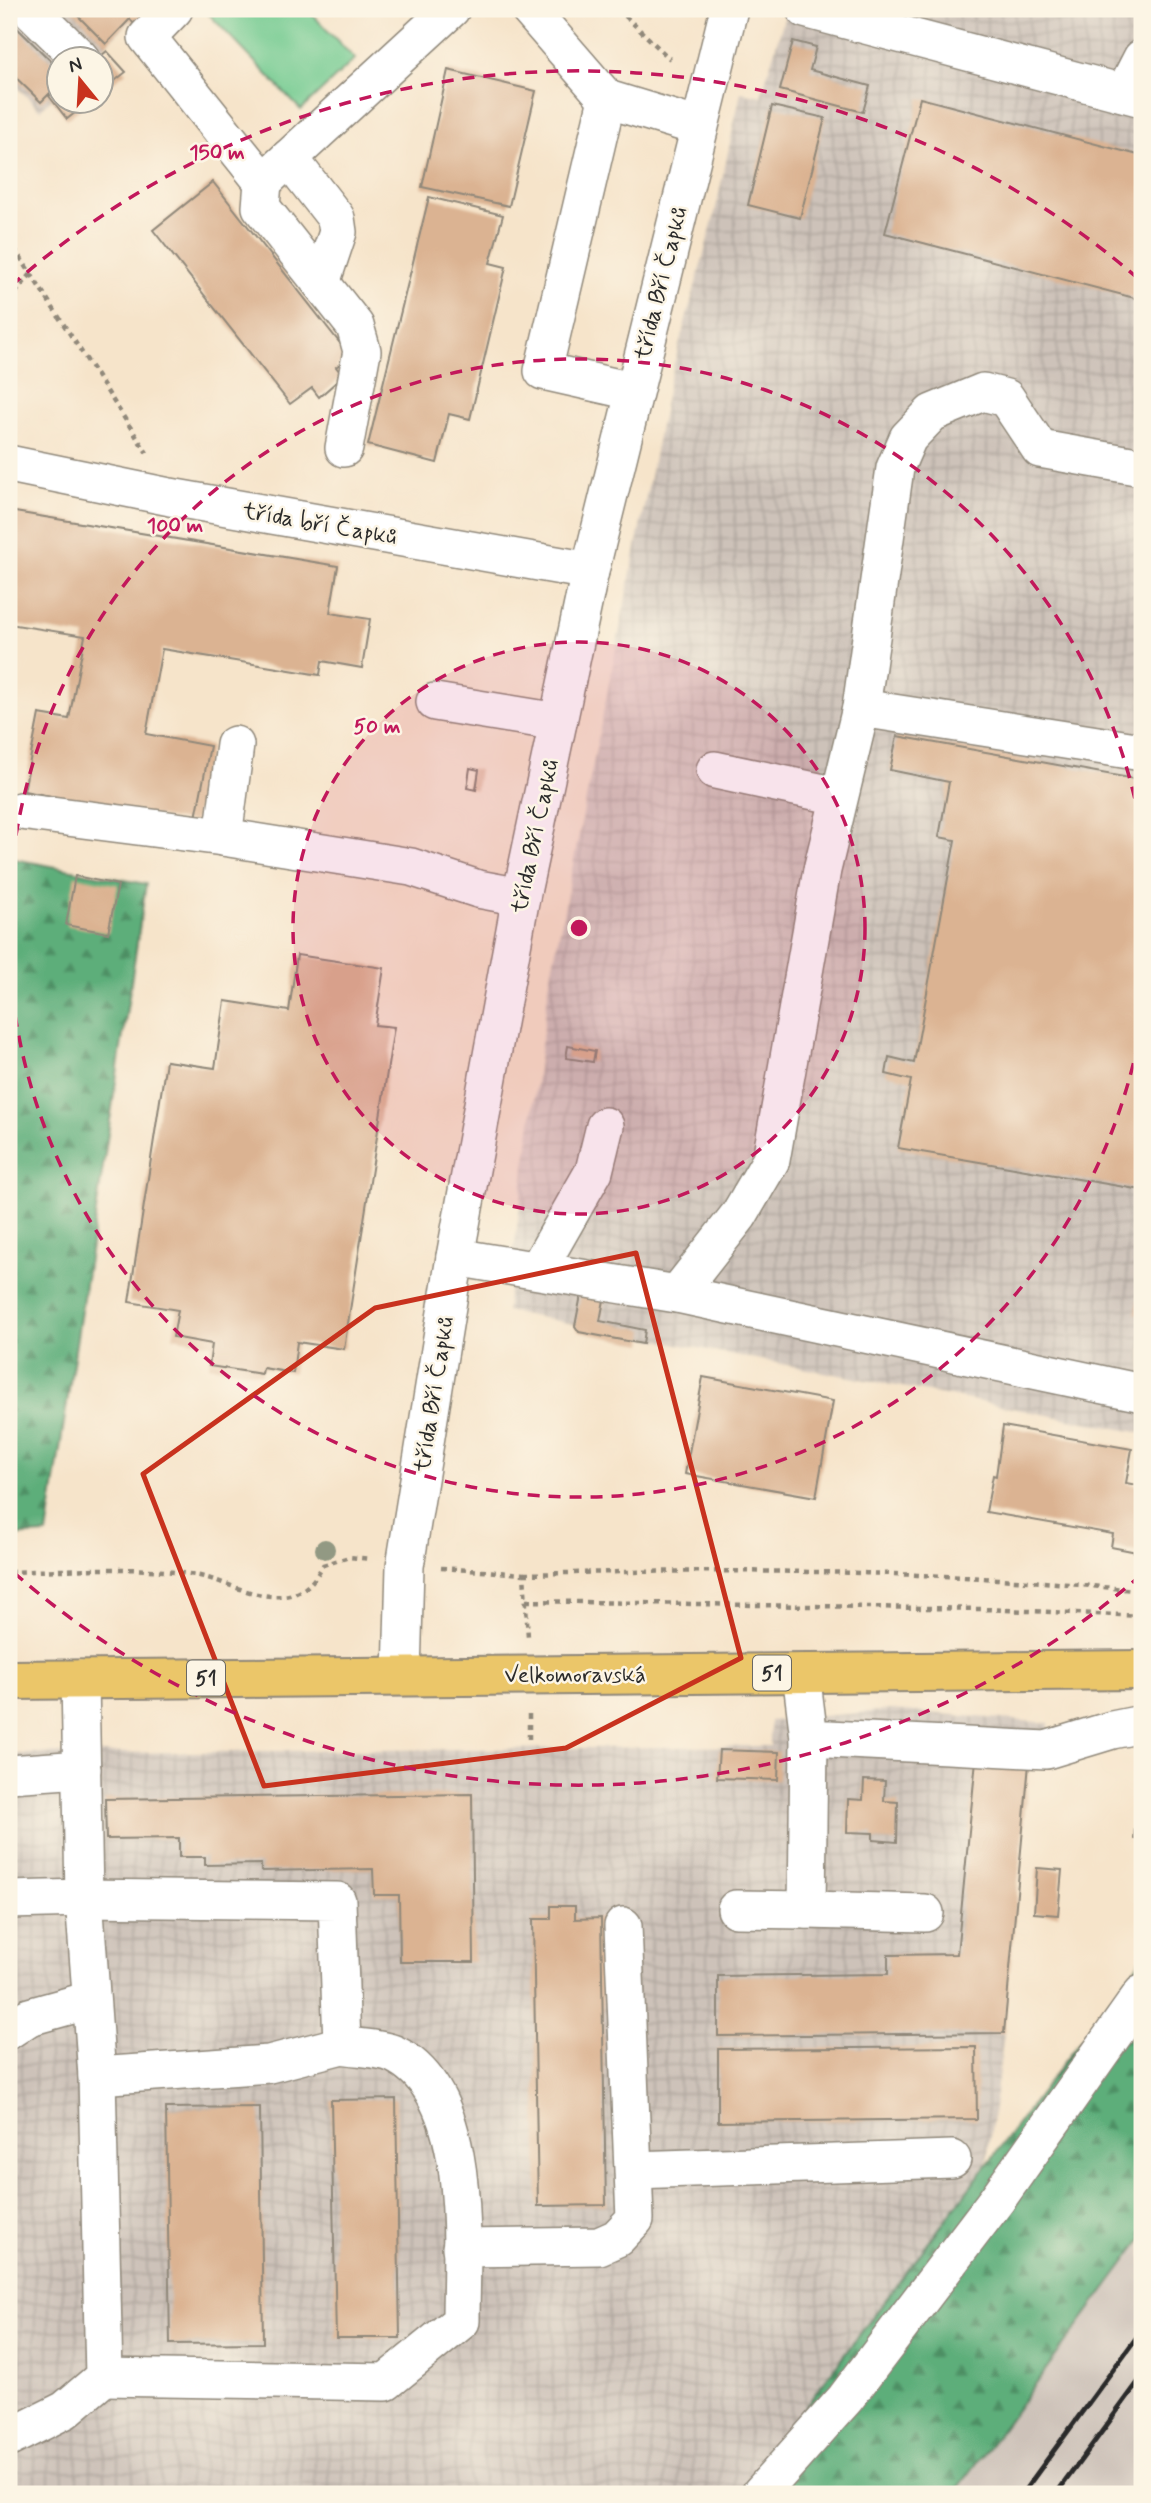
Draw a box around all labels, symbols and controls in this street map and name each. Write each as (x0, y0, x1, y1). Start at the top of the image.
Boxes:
north arrow (46, 46, 116, 116)
text: N (65, 51, 85, 79)
text: 150 m (189, 139, 245, 167)
street label: třída Bří Čapků (628, 204, 695, 364)
street label: třída bří Čapků (239, 496, 399, 553)
text: 100 m (147, 512, 203, 540)
text: 50 m (354, 713, 401, 741)
street label: třída Bří Čapků (505, 757, 567, 917)
centre of rings (567, 916, 591, 940)
street label: třída Bří Čapků (408, 1315, 462, 1475)
road number: 51 (753, 1656, 791, 1690)
road number: 51 (187, 1660, 225, 1696)
street label: Velkomoravská (504, 1661, 646, 1691)

